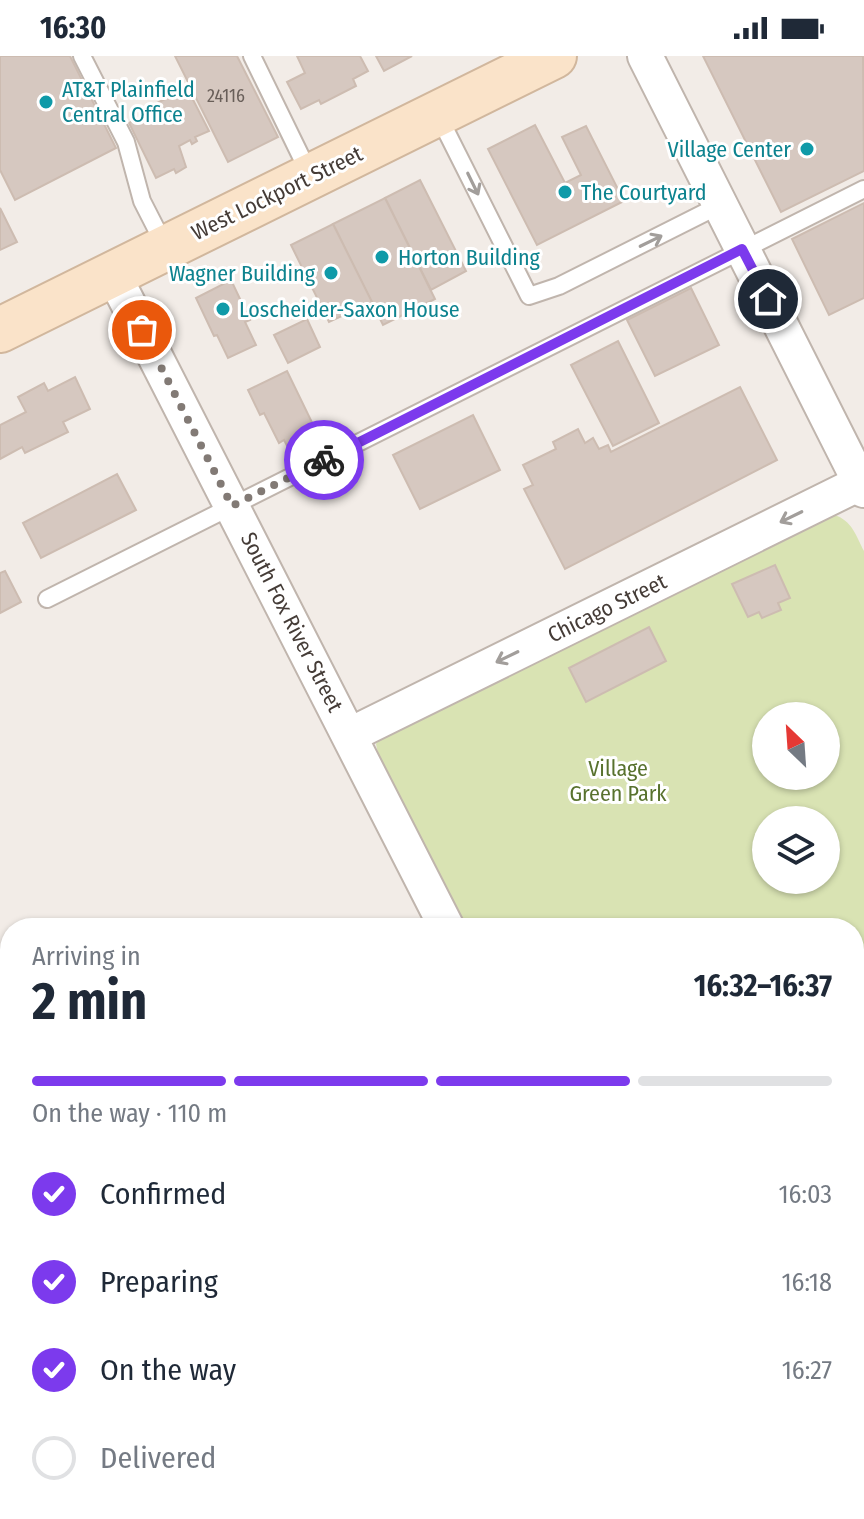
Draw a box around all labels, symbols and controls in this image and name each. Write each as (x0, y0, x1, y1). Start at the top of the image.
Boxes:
text: 16:30 (40, 10, 106, 46)
place label: AT&T Plainfield Central Office (62, 76, 195, 128)
house number: 24116 (207, 85, 245, 107)
marker: AT&T Plainfield Central Office (37, 93, 55, 111)
place label: Village Center (668, 136, 791, 163)
street label: West Lockport Street (187, 140, 368, 246)
marker: Village Center (798, 140, 816, 158)
one-way arrow (465, 171, 481, 195)
place label: The Courtyard (581, 179, 707, 206)
marker: The Courtyard (556, 183, 574, 201)
one-way arrow (638, 233, 662, 248)
place label: Horton Building (398, 244, 540, 271)
marker: Horton Building (373, 248, 391, 266)
place label: Wagner Building (169, 260, 316, 287)
marker: Wagner Building (322, 264, 340, 282)
pin (734, 265, 802, 333)
icon: home (746, 277, 790, 321)
pin (108, 296, 176, 364)
place label: Loscheider-Saxon House (239, 296, 460, 323)
marker: Loscheider-Saxon House (214, 300, 232, 318)
icon: bag (120, 308, 164, 352)
courier (284, 420, 364, 500)
icon: bike (302, 438, 346, 482)
one-way arrow (779, 510, 803, 526)
street label: South Fox River Street (235, 528, 349, 717)
street label: Chicago Street (543, 567, 671, 648)
one-way arrow (496, 650, 520, 666)
north arrow (752, 702, 840, 790)
map controls (752, 702, 840, 894)
park label: Village Green Park (569, 755, 667, 807)
button: layers (752, 806, 840, 894)
text: Arriving in (32, 941, 141, 972)
text: 16:32–16:37 (694, 968, 832, 1004)
text: 2 min (32, 970, 147, 1033)
text: On the way · 110 m (32, 1098, 227, 1129)
icon: check (32, 1172, 76, 1216)
text: Confirmed (100, 1176, 226, 1212)
text: 16:03 (778, 1179, 832, 1210)
icon: check (32, 1260, 76, 1304)
text: Preparing (100, 1264, 218, 1300)
text: 16:18 (781, 1267, 832, 1298)
icon: check (32, 1348, 76, 1392)
text: On the way (100, 1352, 236, 1388)
text: 16:27 (782, 1355, 832, 1386)
text: Delivered (100, 1440, 216, 1476)

